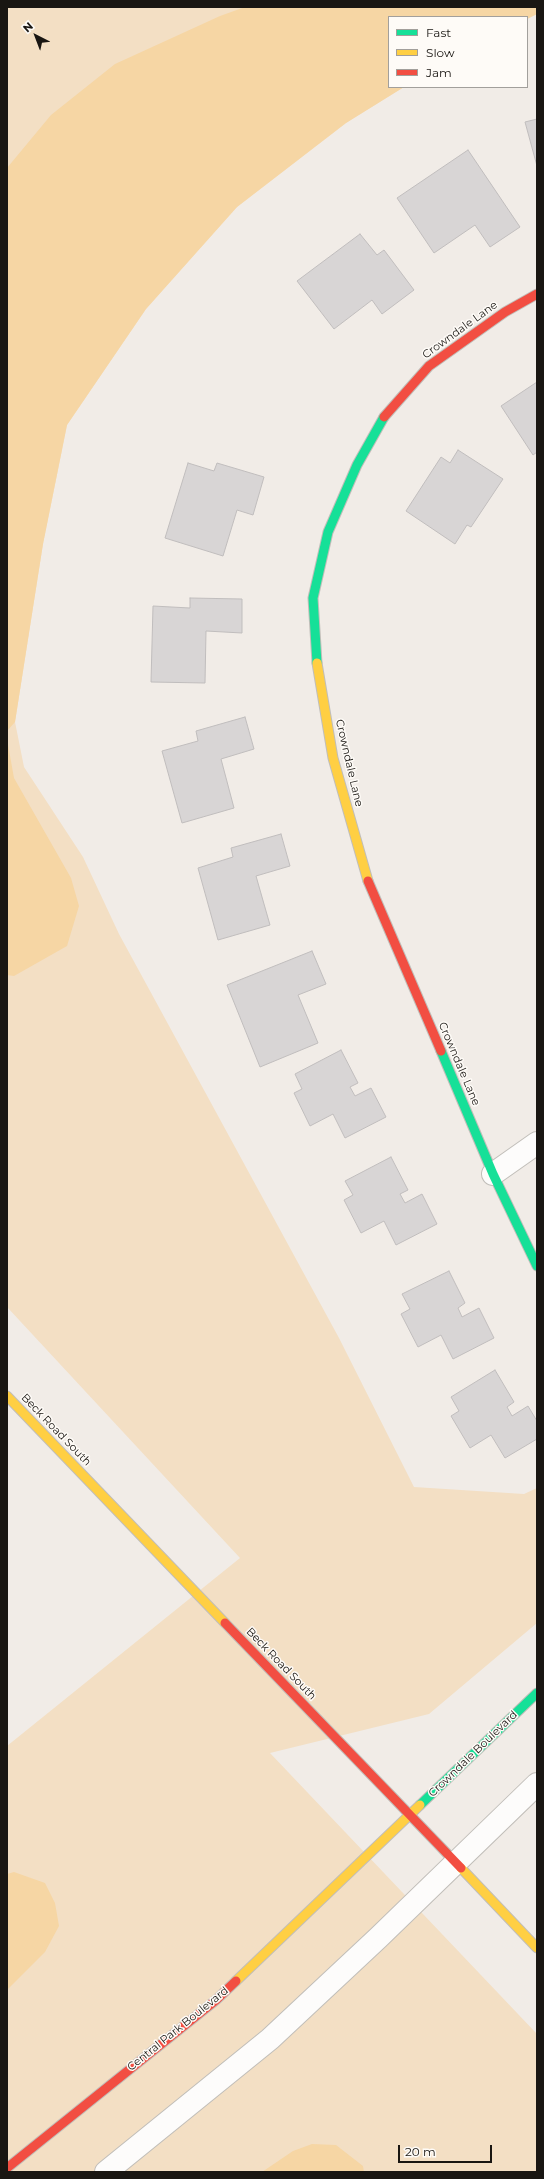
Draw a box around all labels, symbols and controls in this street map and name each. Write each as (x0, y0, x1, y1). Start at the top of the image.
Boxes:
north arrow (16, 16, 56, 56)
legend (388, 16, 528, 88)
text: N (20, 19, 36, 35)
text: Fast (426, 25, 451, 40)
text: Slow (426, 45, 455, 60)
text: Jam (426, 65, 452, 80)
street label: Crowndale Lane (420, 298, 500, 362)
street label: Crowndale Lane (333, 718, 365, 808)
street label: Crowndale Lane (435, 1020, 483, 1108)
street label: Beck Road South (18, 1391, 94, 1469)
street label: Beck Road South (243, 1625, 319, 1703)
street label: Crowndale Boulevard (426, 1708, 520, 1800)
street label: Central Park Boulevard (125, 1984, 231, 2074)
scale bar (400, 2137, 494, 2163)
text: 20 m (405, 2144, 436, 2159)

